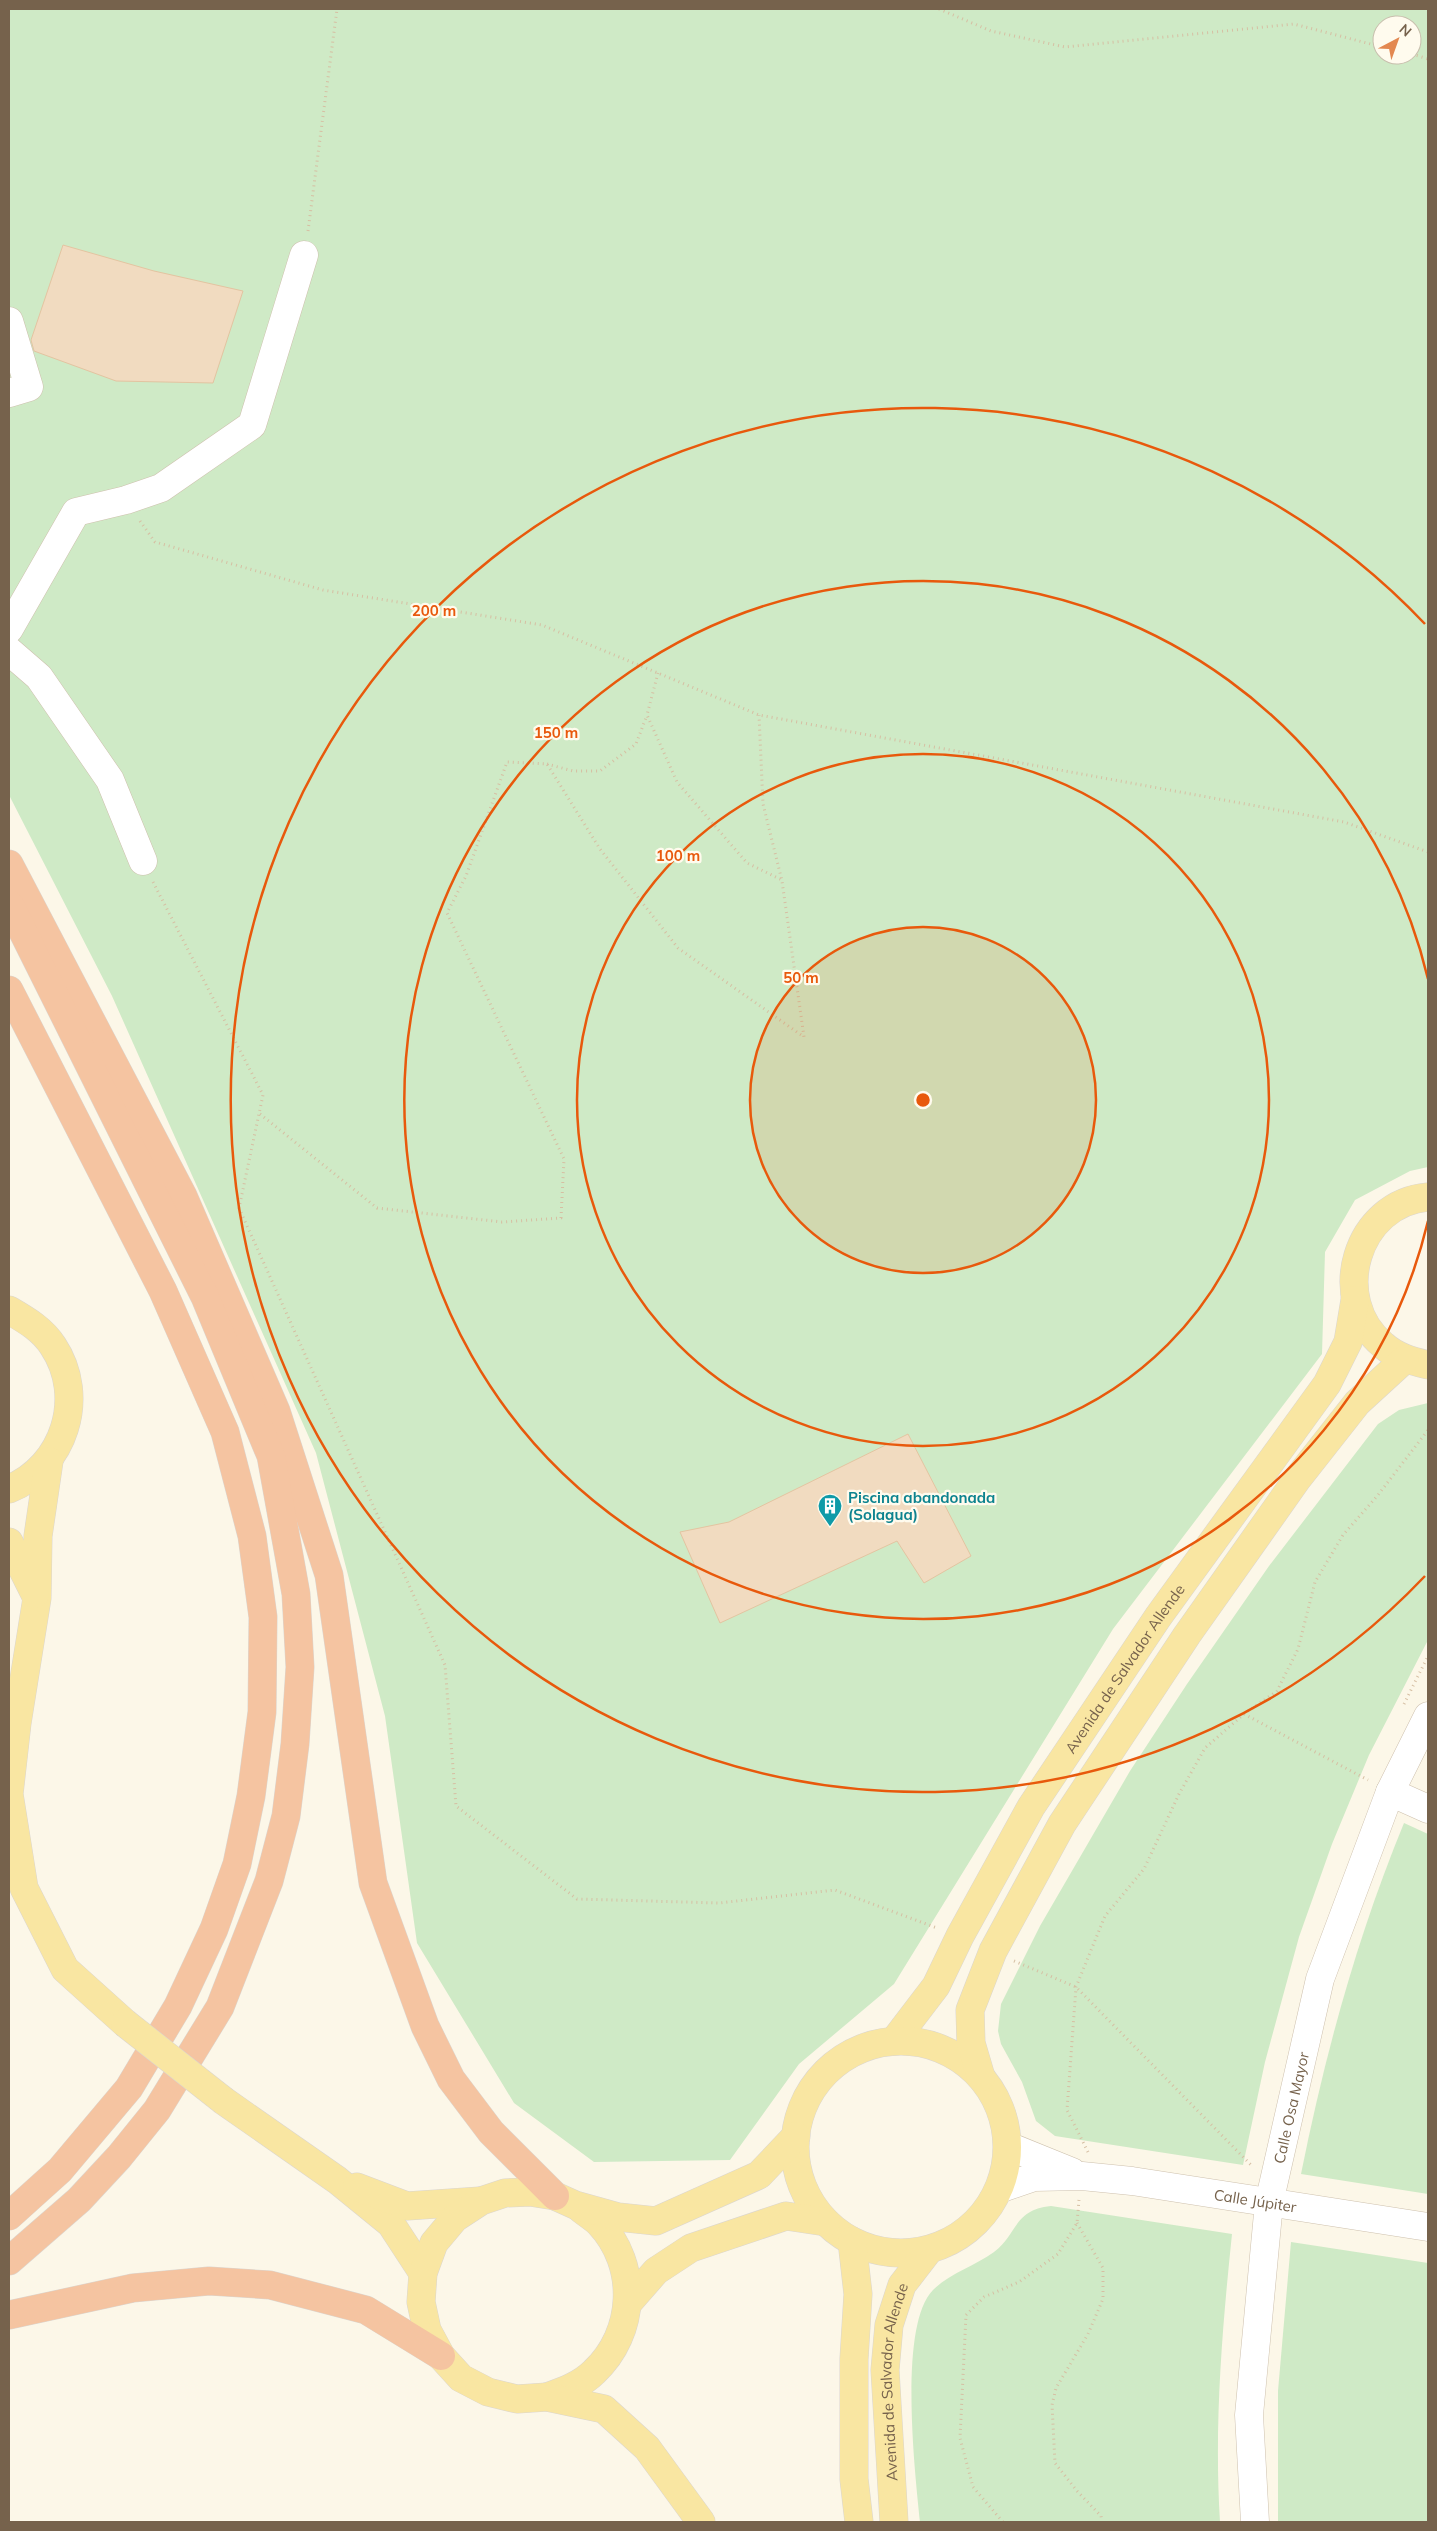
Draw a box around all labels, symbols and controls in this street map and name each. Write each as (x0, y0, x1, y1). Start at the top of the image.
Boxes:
north arrow (1372, 15, 1422, 65)
text: N (1396, 20, 1415, 40)
text: 200 m (412, 601, 456, 620)
text: 150 m (534, 723, 578, 742)
text: 100 m (656, 846, 700, 865)
text: 50 m (783, 968, 819, 987)
centre of rings (914, 1091, 932, 1109)
place label: Piscina abandonada (Solagua) (848, 1488, 995, 1524)
building icon: Piscina abandonada (Solagua) (817, 1493, 843, 1527)
street label: Avenida de Salvador Allende (1060, 1580, 1188, 1757)
street label: Calle Osa Mayor (1269, 2049, 1313, 2165)
street label: Calle Júpiter (1213, 2184, 1298, 2216)
street label: Avenida de Salvador Allende (875, 2281, 912, 2482)

